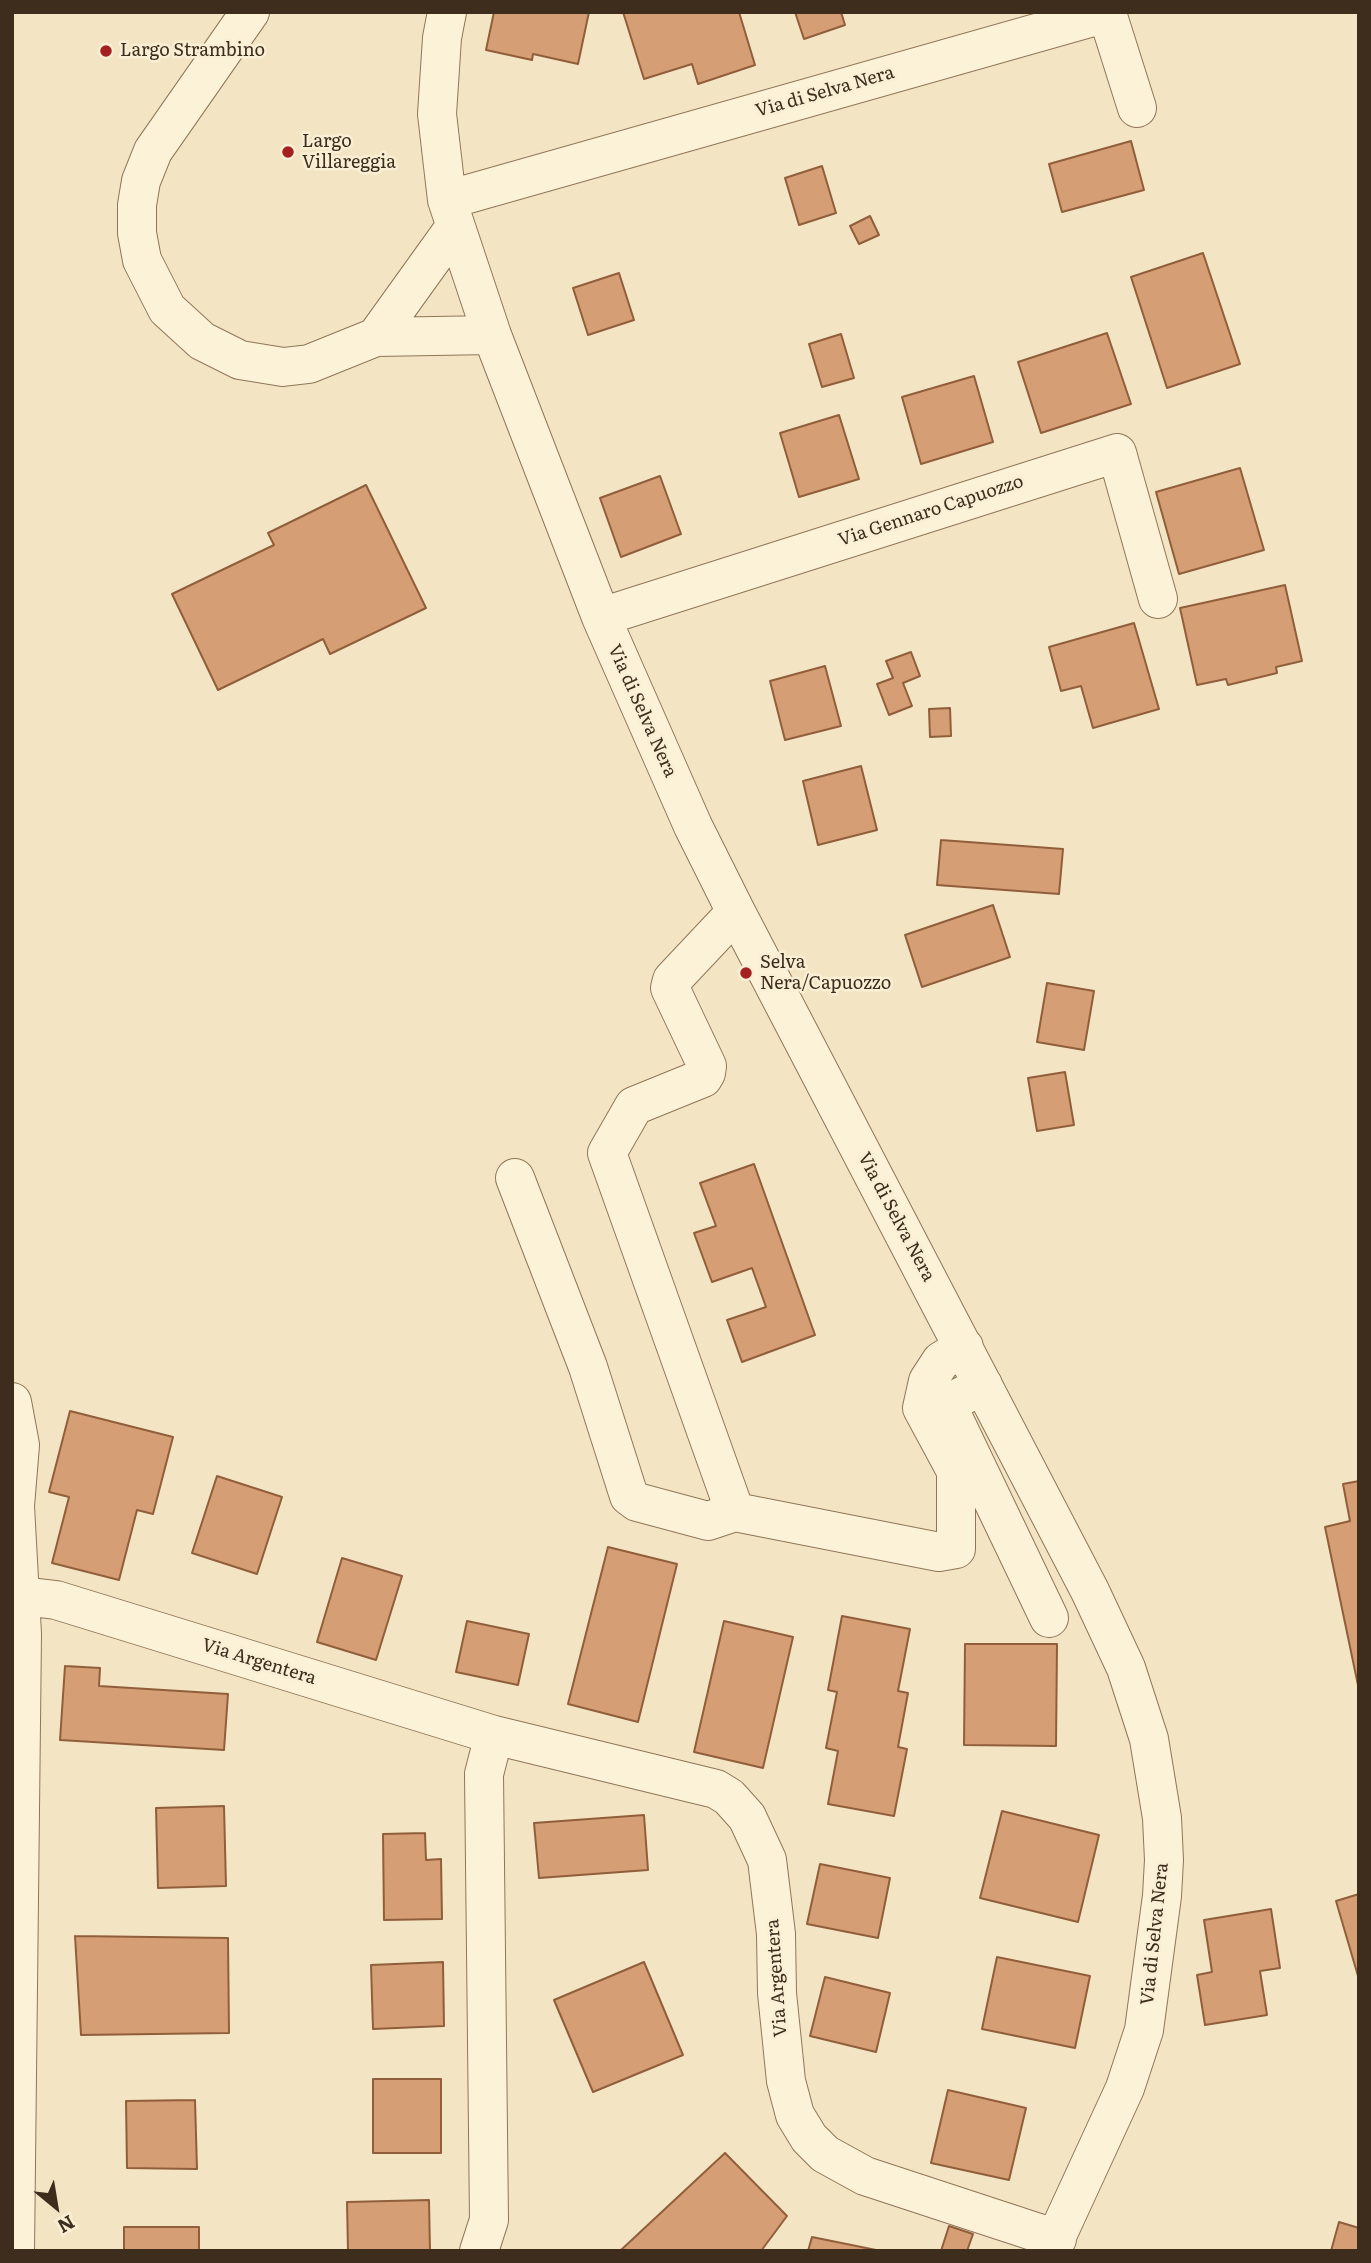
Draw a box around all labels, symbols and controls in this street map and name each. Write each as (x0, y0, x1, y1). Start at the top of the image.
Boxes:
place label: Largo Strambino (120, 40, 265, 62)
marker: Largo Strambino (98, 43, 114, 59)
street label: Via di Selva Nera (753, 62, 897, 122)
place label: Largo Villareggia (302, 131, 396, 174)
marker: Largo Villareggia (280, 144, 296, 160)
street label: Via Gennaro Capuozzo (836, 471, 1026, 551)
street label: Via di Selva Nera (603, 641, 681, 781)
place label: Selva Nera/Capuozzo (760, 952, 891, 995)
marker: Selva Nera/Capuozzo (738, 965, 754, 981)
street label: Via di Selva Nera (853, 1149, 939, 1285)
street label: Via Argentera (199, 1634, 319, 1690)
street label: Via di Selva Nera (1137, 1862, 1173, 2006)
street label: Via Argentera (762, 1918, 792, 2038)
north arrow (21, 2172, 91, 2242)
text: N (53, 2209, 80, 2241)

